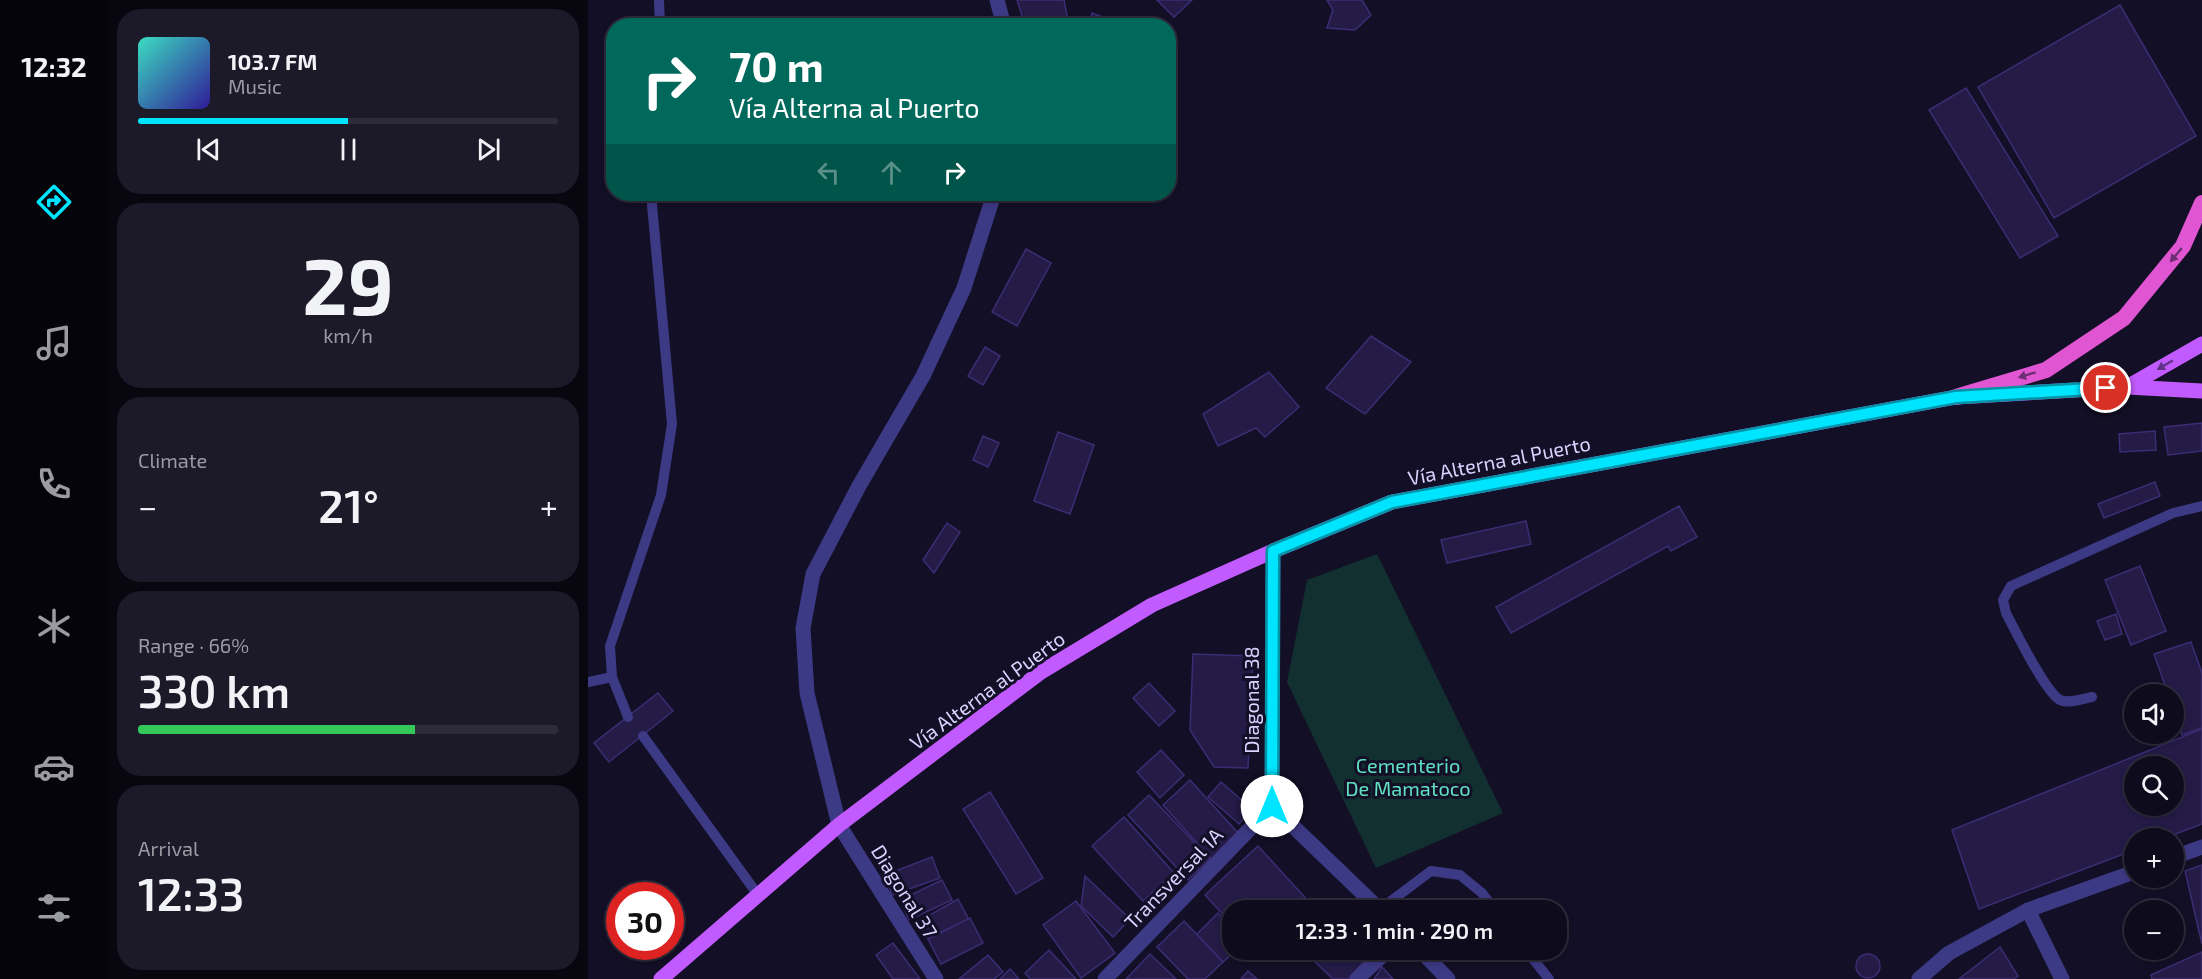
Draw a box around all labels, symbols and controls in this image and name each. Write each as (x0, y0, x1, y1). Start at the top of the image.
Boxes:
text: 70 m (729, 40, 824, 90)
icon: right (630, 42, 708, 120)
text: 103.7 FM (228, 48, 317, 74)
text: 12:32 (21, 50, 87, 82)
text: Music (228, 74, 282, 98)
text: Vía Alterna al Puerto (729, 91, 980, 123)
icon: previous (192, 133, 225, 166)
icon: pause (332, 133, 365, 166)
icon: next (472, 133, 505, 166)
icon: left (812, 156, 845, 189)
icon: ahead (875, 156, 908, 189)
icon: right (938, 156, 971, 189)
icon: directions (33, 181, 75, 223)
text: 29 (302, 237, 394, 331)
one-way arrow (2170, 247, 2183, 262)
icon: music (33, 322, 75, 364)
text: km/h (323, 323, 373, 347)
one-way arrow (2156, 360, 2173, 370)
pin (2080, 362, 2131, 413)
one-way arrow (2018, 371, 2036, 380)
icon: arrive (2089, 371, 2122, 404)
street label: Vía Alterna al Puerto (1406, 431, 1592, 489)
text: Climate (138, 448, 207, 472)
icon: phone (33, 463, 75, 505)
text: 21° (318, 478, 379, 532)
text: − (138, 486, 157, 526)
text: + (540, 486, 558, 526)
icon: climate (33, 605, 75, 647)
street label: Vía Alterna al Puerto (905, 626, 1069, 754)
text: Range · 66% (138, 633, 249, 657)
street label: Diagonal 38 (1239, 646, 1263, 754)
text: 330 km (138, 663, 290, 717)
map controls (2124, 684, 2184, 960)
button: sound (2124, 684, 2184, 744)
icon: car (33, 746, 75, 788)
park label: Cementerio De Mamatoco (1345, 753, 1471, 800)
button: search (2124, 756, 2184, 816)
position arrow (1240, 774, 1304, 838)
street label: Transversal 1A (1119, 822, 1228, 934)
button: + (2124, 828, 2184, 888)
text: Arrival (138, 836, 199, 860)
street label: Diagonal 37 (867, 840, 943, 942)
text: 12:33 (138, 866, 244, 920)
speed limit sign: 30 (606, 882, 684, 960)
icon: filters (33, 887, 75, 929)
button: − (2124, 900, 2184, 960)
text: 12:33 · 1 min · 290 m (1296, 917, 1493, 943)

